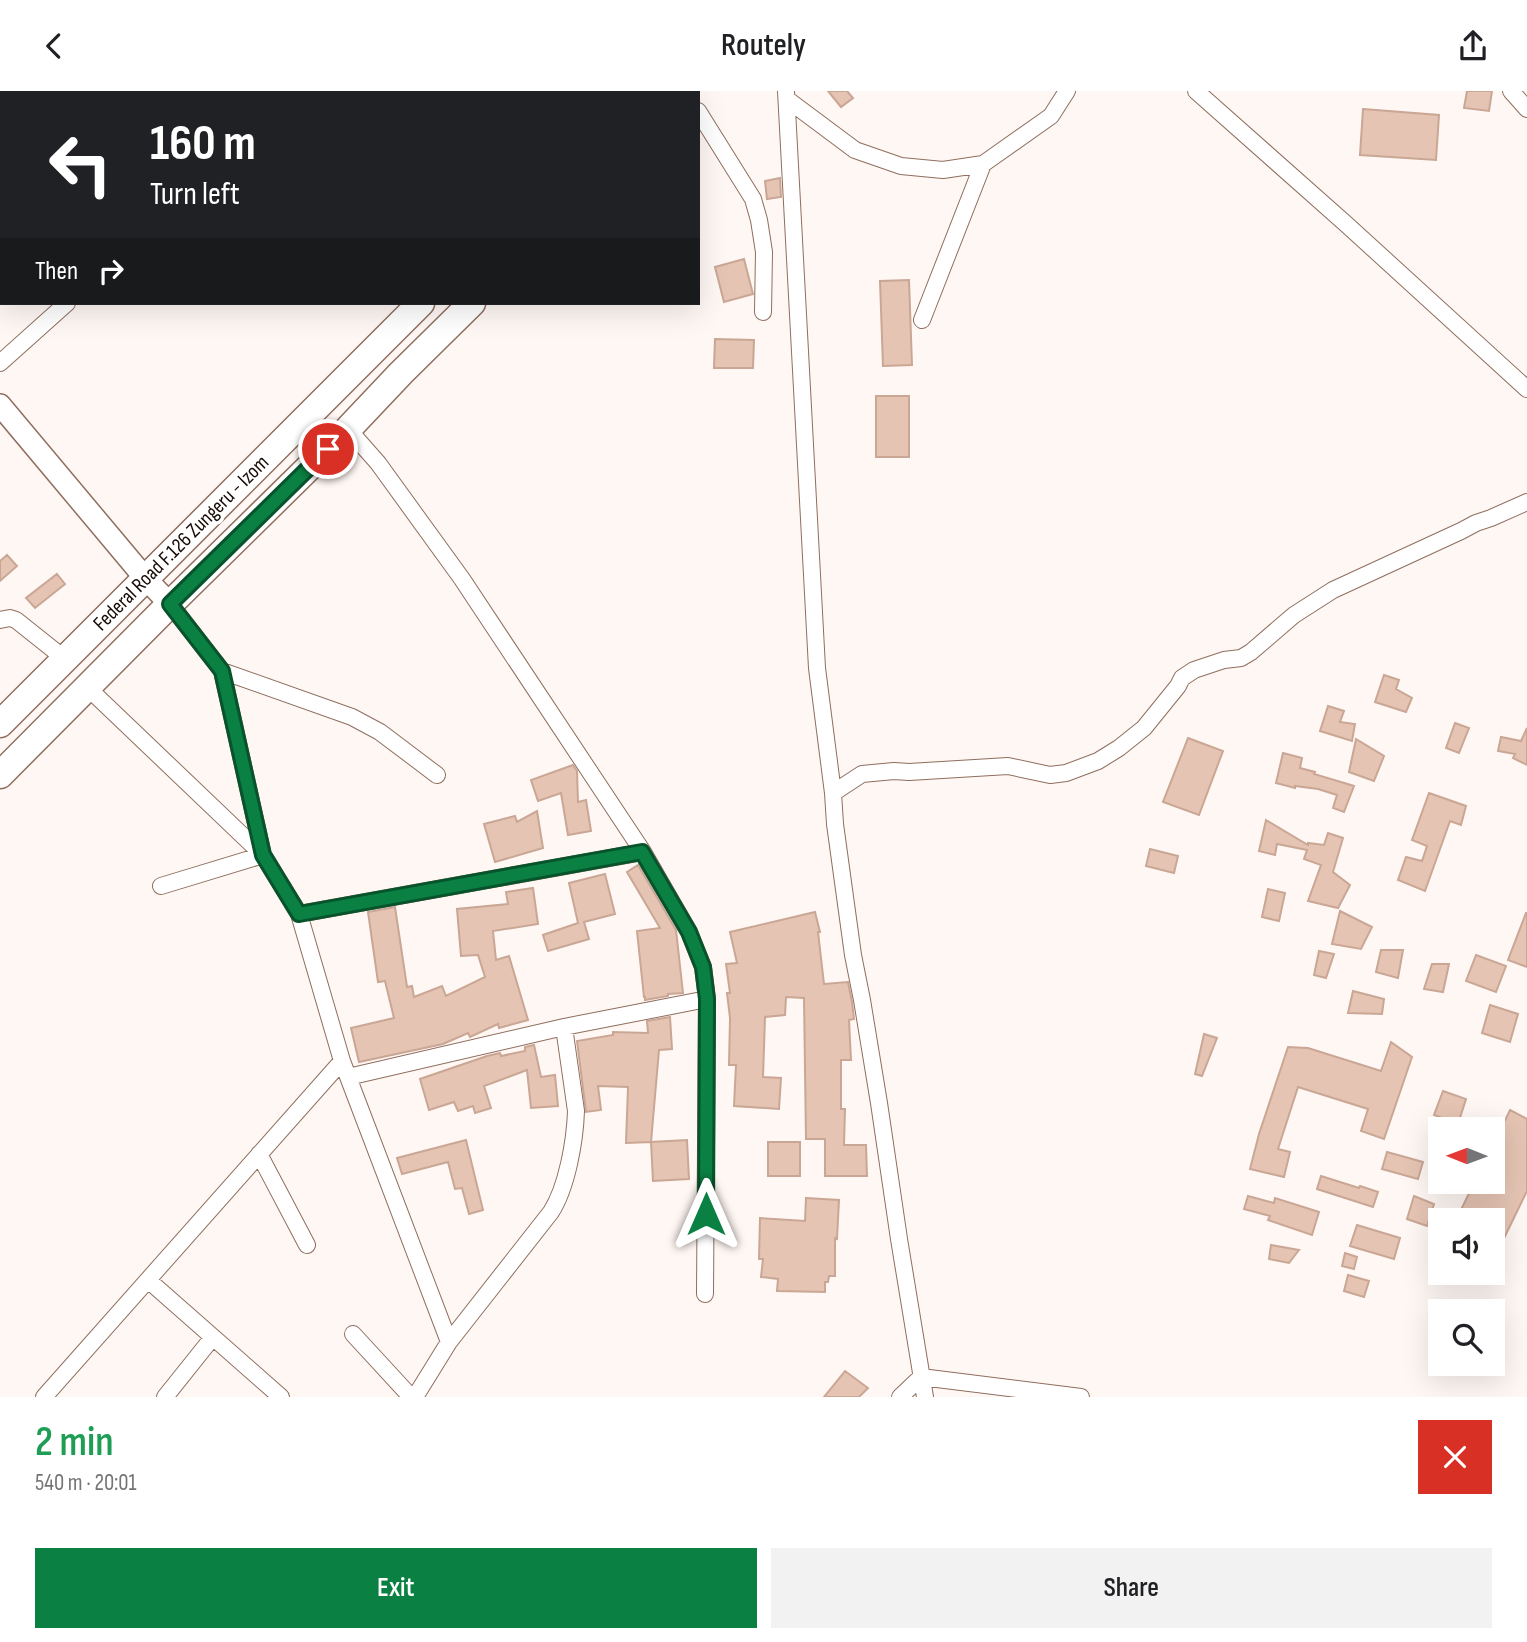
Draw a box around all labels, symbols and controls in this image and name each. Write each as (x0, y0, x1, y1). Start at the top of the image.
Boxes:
text: Routely (721, 26, 806, 65)
icon: back (35, 27, 73, 65)
icon: share (1454, 27, 1492, 65)
text: 160 m (150, 115, 256, 174)
icon: left (35, 119, 126, 210)
text: Turn left (150, 175, 240, 214)
icon: right (92, 252, 130, 290)
text: Then (35, 256, 78, 287)
pin (298, 419, 358, 479)
icon: arrive (309, 430, 347, 468)
street label: Federal Road F.126 Zungeru - Izom (88, 450, 274, 636)
north arrow (1428, 1117, 1505, 1193)
map controls (1428, 1117, 1505, 1376)
position arrow (669, 1177, 743, 1251)
button: sound (1428, 1208, 1505, 1285)
button: search (1428, 1299, 1505, 1376)
text: 2 min (35, 1417, 114, 1468)
button: close (1418, 1420, 1492, 1494)
text: 540 m · 20:01 (35, 1469, 137, 1497)
button: Exit (35, 1548, 757, 1628)
button: Share (771, 1548, 1492, 1628)

